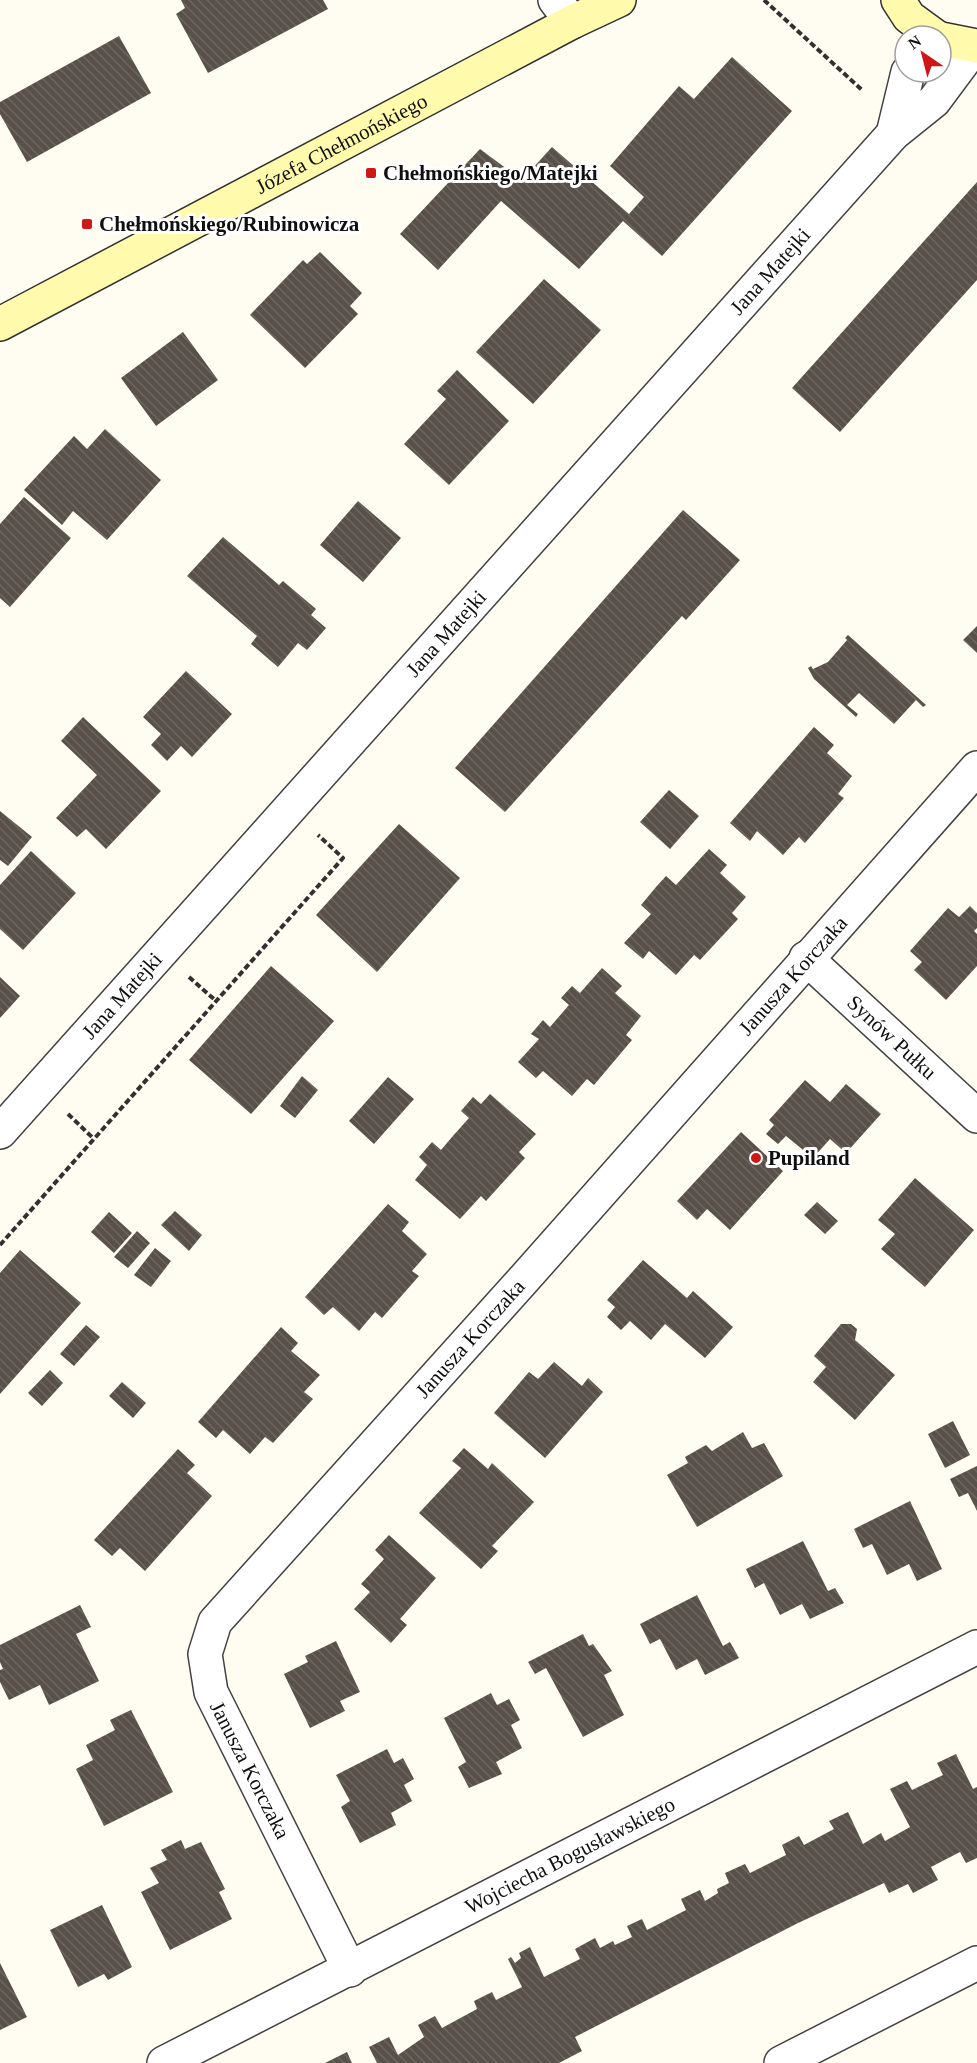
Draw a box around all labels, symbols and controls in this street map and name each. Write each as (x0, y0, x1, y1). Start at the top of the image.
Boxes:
north arrow (893, 24, 953, 84)
text: N (905, 32, 925, 52)
street label: Józefa Chełmońskiego (251, 89, 431, 199)
place label: Chełmońskiego/Matejki (383, 161, 598, 185)
marker: Chełmońskiego/Matejki (364, 166, 378, 180)
place label: Chełmońskiego/Rubinowicza (99, 212, 360, 236)
marker: Chełmońskiego/Rubinowicza (80, 217, 94, 231)
street label: Jana Matejki (725, 223, 815, 320)
street label: Jana Matejki (401, 585, 491, 682)
street label: Janusza Korczaka (734, 911, 853, 1040)
street label: Jana Matejki (77, 947, 167, 1044)
street label: Synów Pułku (842, 990, 942, 1085)
place label: Pupiland (768, 1146, 850, 1170)
marker: Pupiland (749, 1151, 763, 1165)
street label: Janusza Korczaka (411, 1274, 530, 1403)
street label: Janusza Korczaka (205, 1697, 295, 1843)
street label: Wojciecha Bogusławskiego (461, 1792, 679, 1919)

